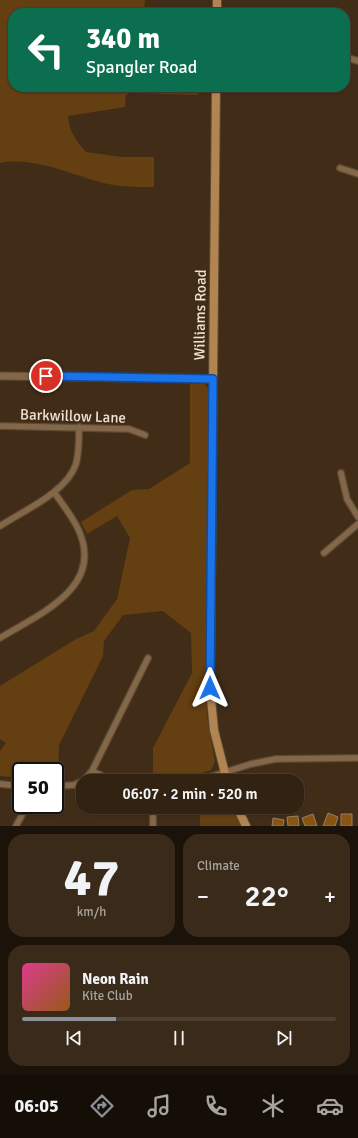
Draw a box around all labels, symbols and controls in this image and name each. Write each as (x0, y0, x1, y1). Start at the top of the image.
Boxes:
text: 340 m (86, 22, 160, 56)
icon: left (20, 24, 72, 76)
text: Spangler Road (86, 56, 197, 78)
street label: Williams Road (190, 269, 210, 361)
pin (29, 359, 63, 393)
icon: arrive (35, 365, 57, 387)
street label: Barkwillow Lane (20, 405, 126, 427)
position arrow (189, 667, 231, 709)
speed limit sign: 50 (12, 762, 64, 814)
text: 06:07 · 2 min · 520 m (123, 785, 257, 803)
text: 47 (63, 846, 120, 910)
text: Climate (197, 858, 240, 874)
text: 22° (245, 878, 288, 915)
text: − (197, 883, 209, 910)
text: + (324, 883, 336, 910)
text: km/h (77, 904, 106, 920)
text: Neon Rain (82, 970, 149, 988)
text: Kite Club (82, 988, 133, 1004)
icon: previous (63, 1027, 85, 1049)
icon: pause (168, 1027, 190, 1049)
icon: next (273, 1027, 295, 1049)
icon: directions (88, 1092, 116, 1120)
icon: music (145, 1092, 173, 1120)
icon: phone (202, 1092, 230, 1120)
icon: climate (259, 1092, 287, 1120)
icon: car (316, 1092, 344, 1120)
text: 06:05 (14, 1095, 59, 1117)

